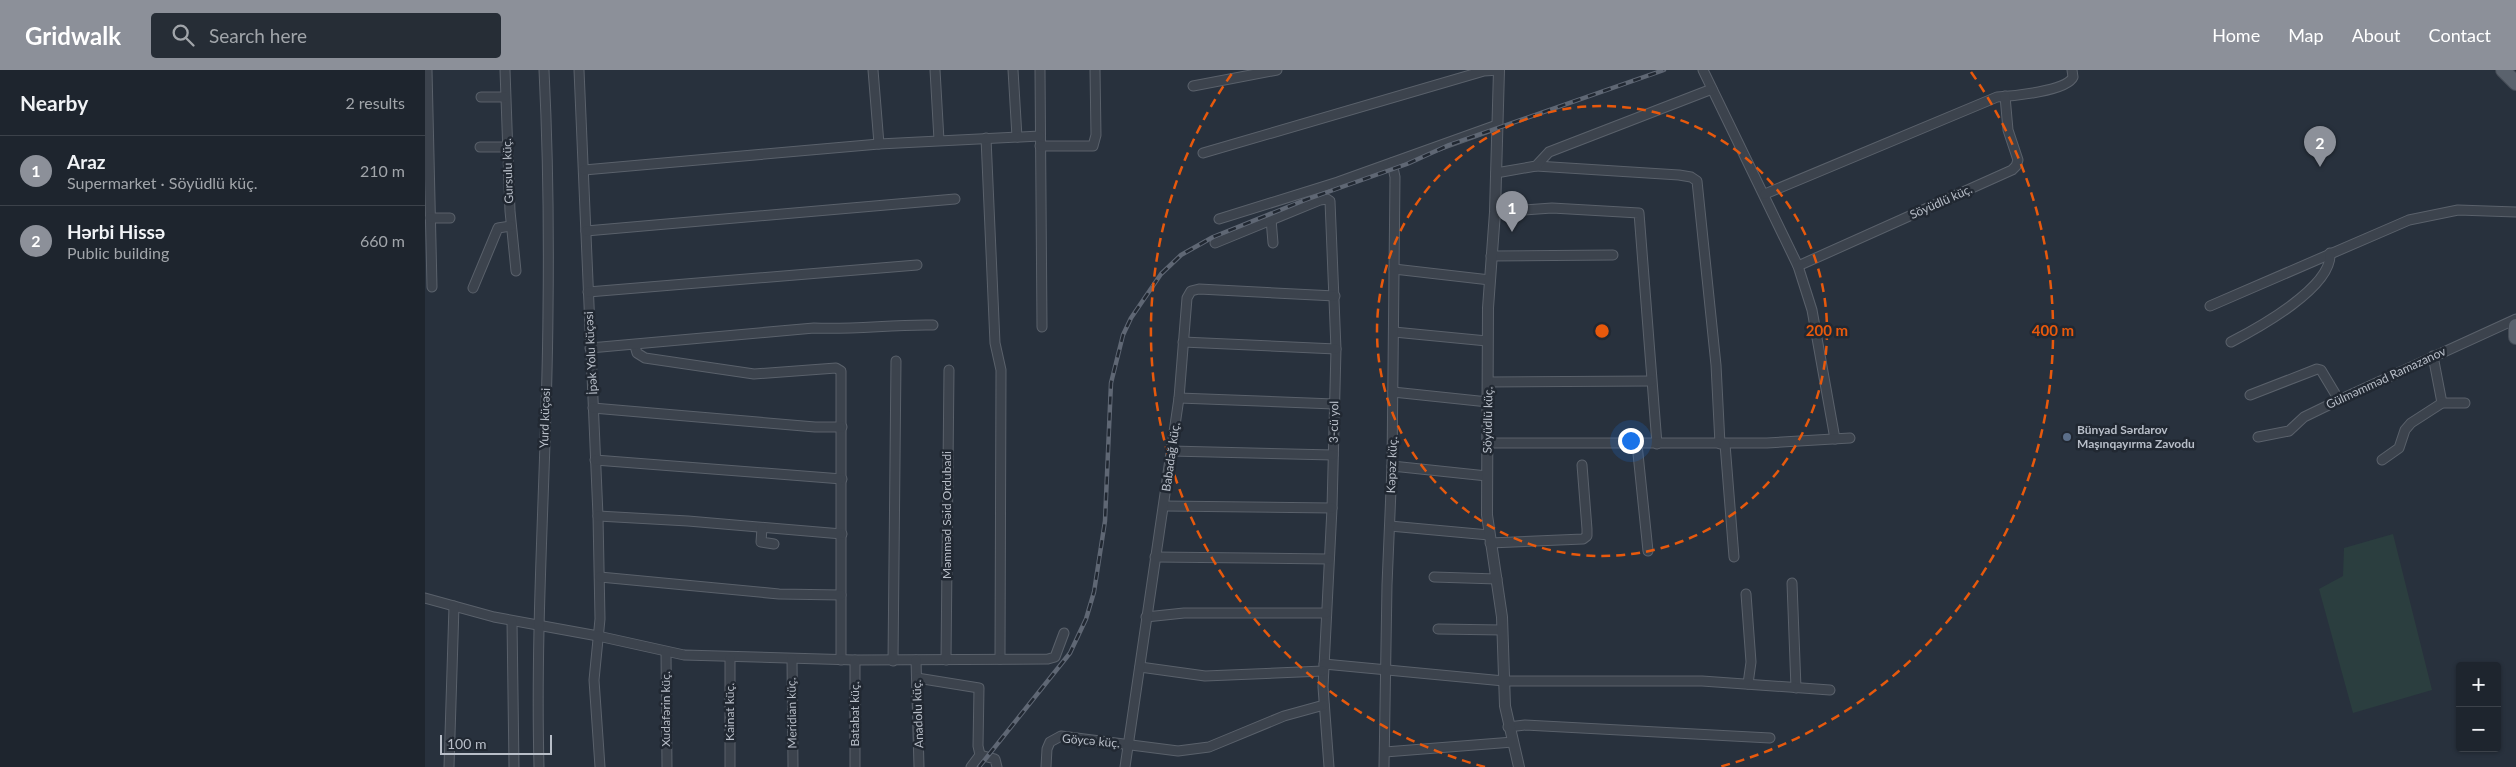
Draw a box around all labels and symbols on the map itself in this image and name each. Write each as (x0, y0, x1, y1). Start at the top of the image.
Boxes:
pin: 2 (2304, 126, 2336, 167)
street label: Gursulu küç. (499, 138, 516, 204)
street label: Söyüdlü küç. (1907, 181, 1974, 222)
pin: 1 (1496, 191, 1528, 232)
street label: İpək Yolu küçəsi (581, 311, 600, 395)
text: 200 m (1806, 321, 1848, 339)
text: 400 m (2032, 321, 2074, 339)
centre of rings (1593, 322, 1611, 340)
street label: Gülməmməd Ramazanov (2324, 343, 2449, 412)
street label: Söyüdlü küç. (1479, 386, 1496, 453)
street label: Yurd küçəsi (536, 388, 553, 448)
street label: 3-cü yol (1326, 401, 1341, 443)
street label: Babadağ küç. (1158, 421, 1183, 492)
place label: Bünyad Sərdarov Maşınqayırma Zavodu (2077, 422, 2195, 451)
your location (1618, 428, 1644, 454)
marker: Bünyad Sərdarov Maşınqayırma Zavodu (2061, 431, 2073, 443)
street label: Kəpəz küç. (1383, 436, 1400, 494)
street label: Məmməd Səid Ordubadi (939, 451, 954, 579)
street label: Xudafərin küç. (658, 671, 673, 747)
street label: Meridian küç. (783, 677, 800, 749)
street label: Anadolu küç. (909, 679, 926, 748)
street label: Batabat küç. (847, 681, 862, 747)
street label: Kainat küç. (722, 683, 737, 741)
street label: Göycə küç. (1062, 731, 1121, 751)
scale bar (440, 732, 553, 755)

